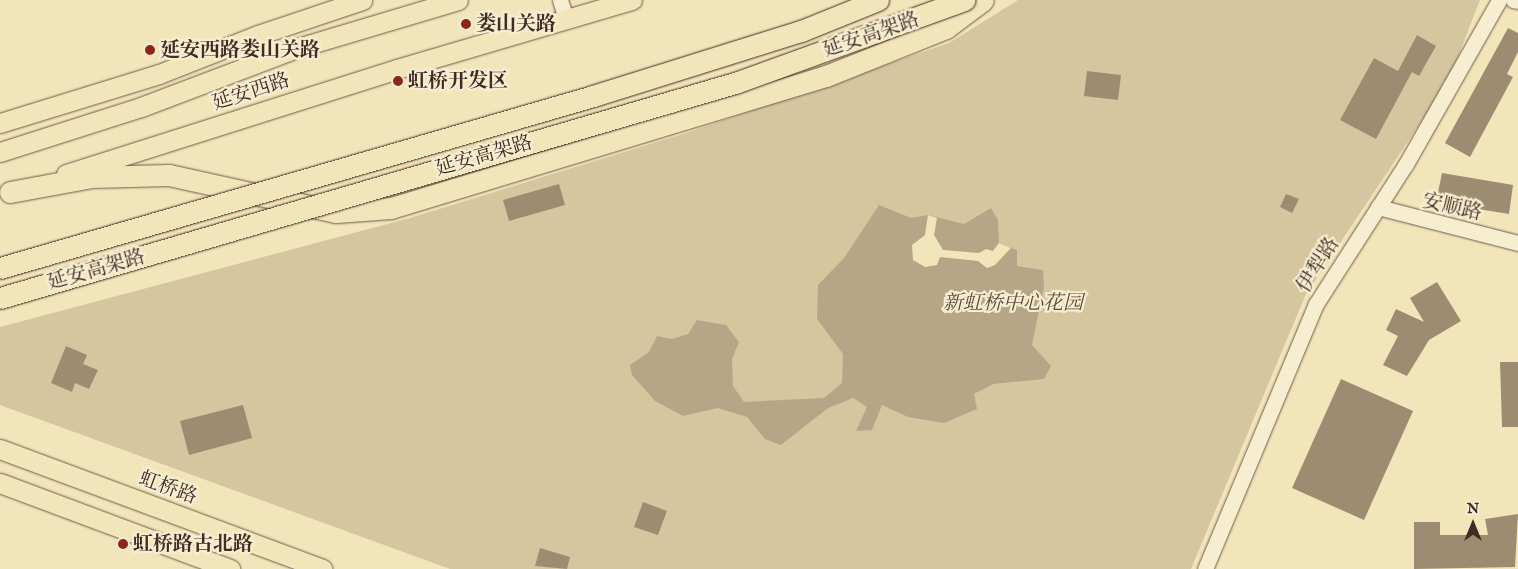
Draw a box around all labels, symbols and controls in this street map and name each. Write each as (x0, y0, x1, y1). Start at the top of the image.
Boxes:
street label: 延安高架路 (820, 7, 922, 63)
place label: 娄山关路 (476, 12, 556, 36)
marker: 娄山关路 (460, 18, 472, 30)
place label: 延安西路娄山关路 (160, 38, 320, 62)
marker: 延安西路娄山关路 (144, 44, 156, 56)
street label: 延安西路 (209, 68, 293, 116)
place label: 虹桥开发区 (408, 69, 508, 93)
marker: 虹桥开发区 (392, 75, 404, 87)
street label: 延安高架路 (433, 131, 535, 181)
street label: 安顺路 (1420, 189, 1484, 225)
street label: 伊犁路 (1292, 233, 1344, 297)
street label: 延安高架路 (45, 245, 147, 295)
park label: 新虹桥中心花园 (943, 291, 1083, 315)
street label: 虹桥路 (136, 466, 200, 510)
north arrow (1448, 499, 1498, 549)
text: N (1467, 500, 1479, 518)
place label: 虹桥路古北路 (133, 532, 253, 556)
marker: 虹桥路古北路 (117, 538, 129, 550)

